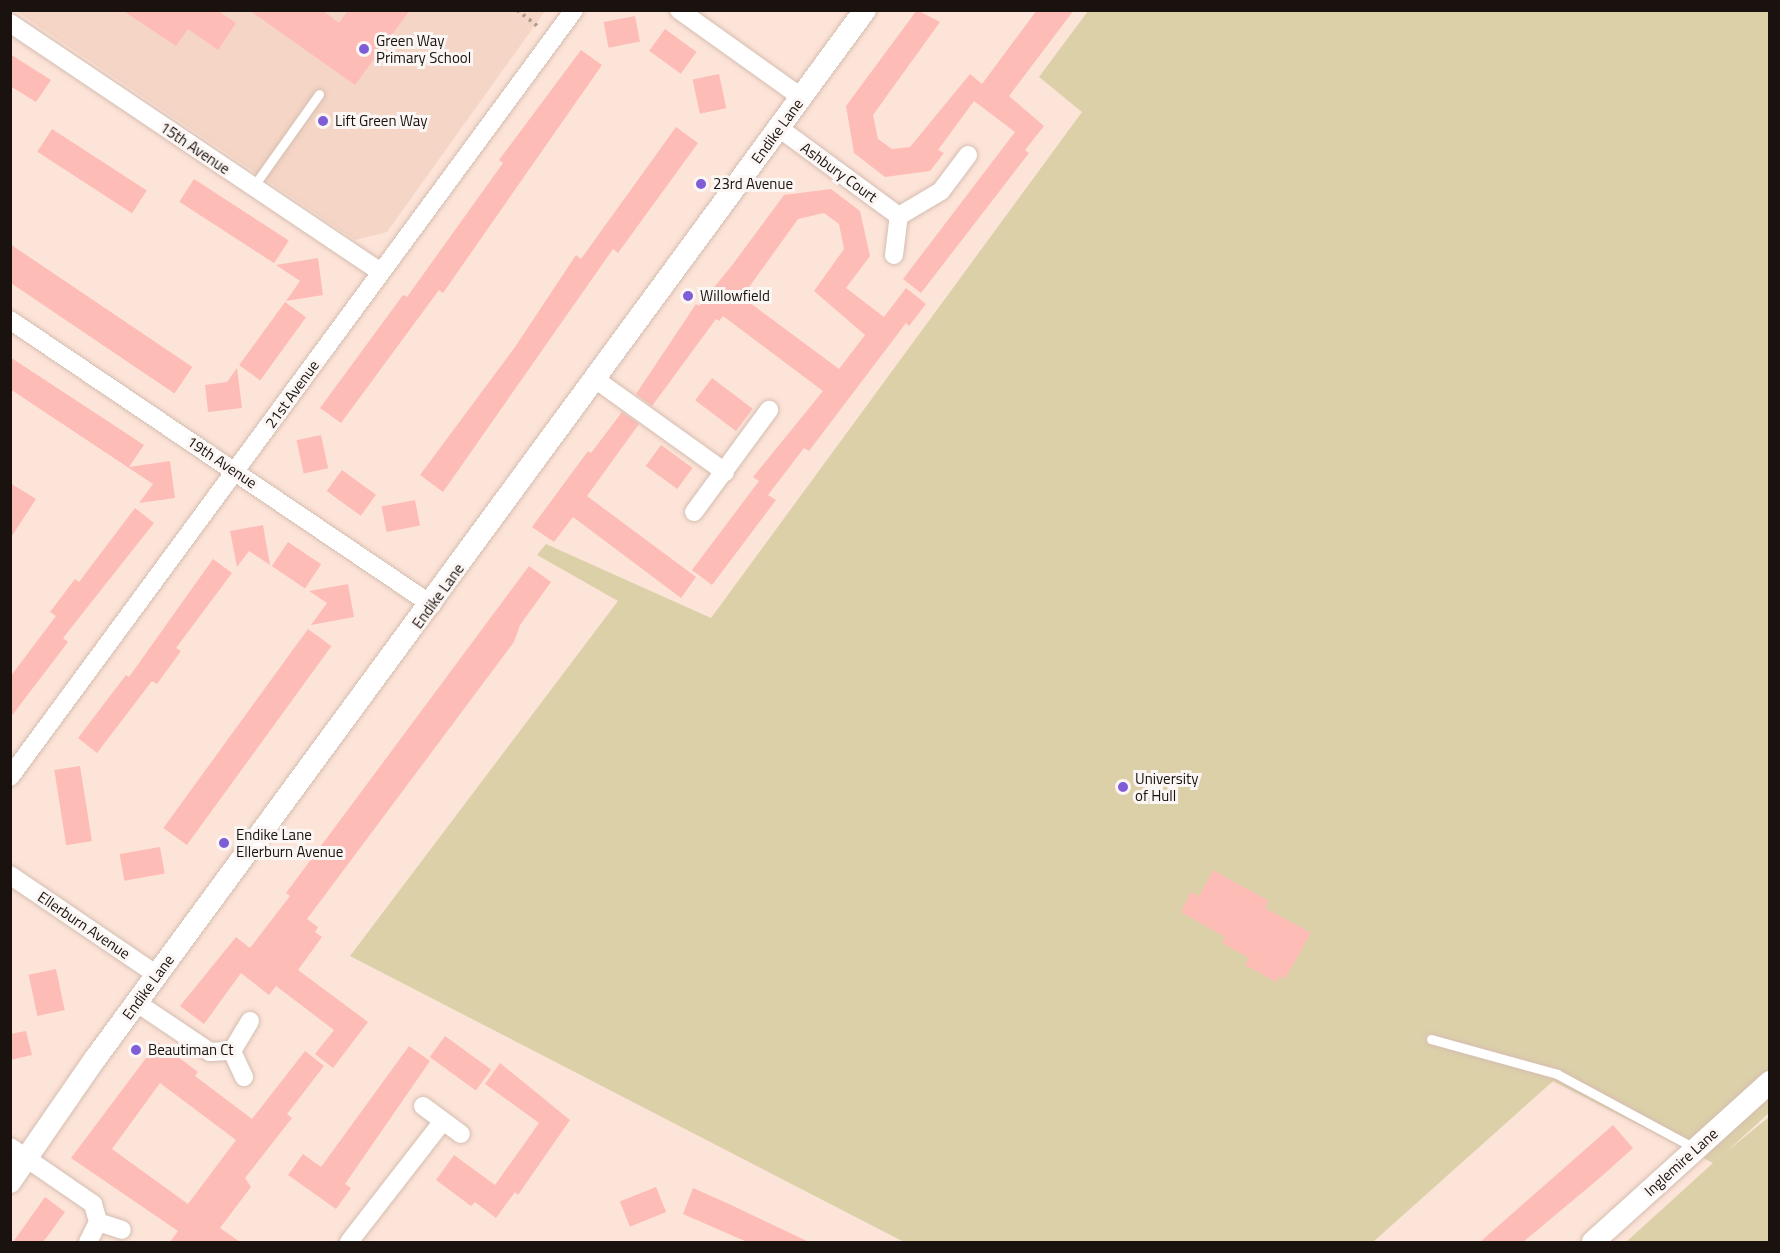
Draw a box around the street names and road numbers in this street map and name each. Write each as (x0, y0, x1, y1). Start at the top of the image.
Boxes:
street label: Endike Lane (747, 95, 807, 167)
street label: 15th Avenue (157, 118, 233, 178)
street label: Ashbury Court (797, 138, 881, 206)
street label: 21st Avenue (261, 357, 323, 431)
street label: 19th Avenue (184, 432, 260, 492)
street label: Endike Lane (408, 560, 468, 632)
street label: Ellerburn Avenue (34, 888, 134, 962)
street label: Endike Lane (118, 951, 178, 1023)
street label: Inglemire Lane (1641, 1124, 1721, 1200)

